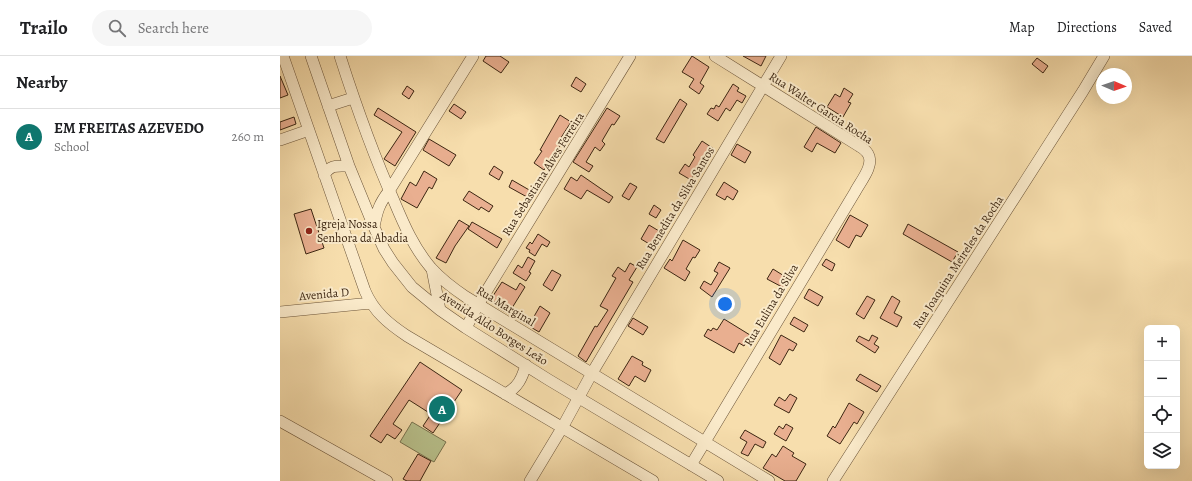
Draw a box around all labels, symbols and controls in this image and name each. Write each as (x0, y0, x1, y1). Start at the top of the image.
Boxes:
search box (92, 10, 372, 46)
text: Trailo (20, 15, 68, 41)
icon: search (106, 17, 128, 39)
text: Search here (138, 18, 209, 38)
text: Map (1009, 18, 1035, 37)
text: Directions (1057, 18, 1117, 37)
text: Saved (1139, 18, 1172, 37)
street label: Rua Walter Garcia Rocha (766, 68, 876, 148)
north arrow (1096, 68, 1132, 104)
text: Nearby (16, 71, 67, 94)
street label: Rua Sebastiana Alves Ferreira (498, 109, 588, 239)
text: EM FREITAS AZEVEDO (54, 118, 204, 138)
text: A (25, 128, 33, 145)
text: 260 m (231, 128, 264, 145)
text: School (54, 138, 89, 155)
street label: Rua Benedita da Silva Santos (632, 143, 718, 272)
street label: Rua Joaquina Meireles da Rocha (909, 192, 1007, 332)
place label: Igreja Nossa Senhora da Abadia (317, 216, 409, 246)
marker: Igreja Nossa Senhora da Abadia (304, 226, 314, 236)
street label: Rua Eulina da Silva (740, 261, 802, 349)
street label: Rua Marginal (474, 282, 539, 330)
street label: Avenida D (297, 284, 350, 304)
street label: Avenida Aldo Borges Leão (436, 287, 551, 369)
your location (715, 294, 735, 314)
map controls (1144, 325, 1180, 469)
button: + (1144, 325, 1180, 361)
button: − (1144, 361, 1180, 397)
pin: A (429, 394, 455, 424)
button: locate (1144, 397, 1180, 433)
button: layers (1144, 433, 1180, 469)

